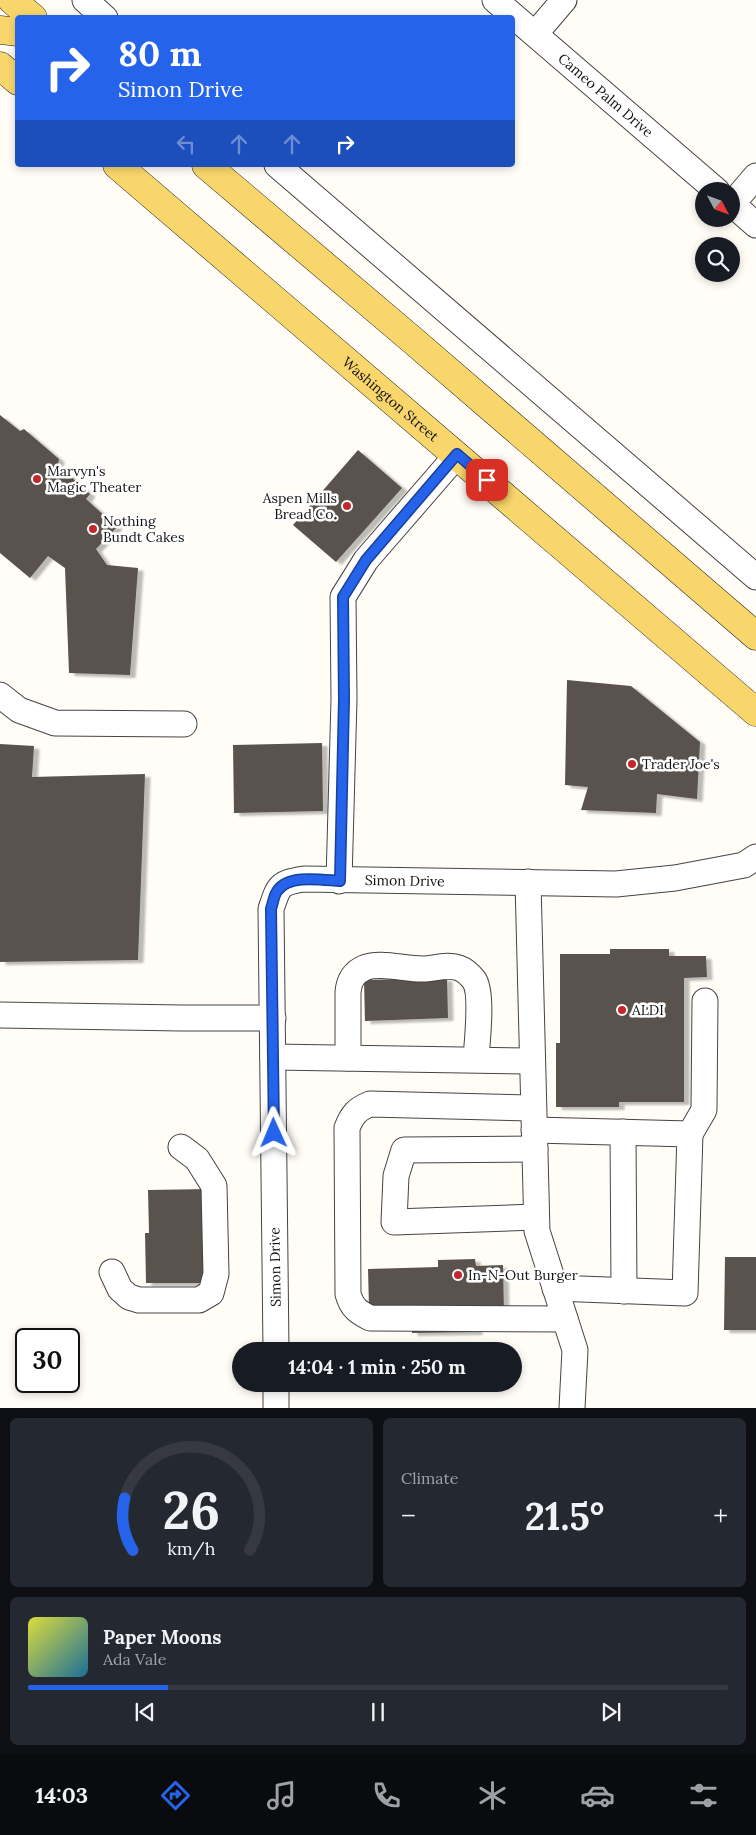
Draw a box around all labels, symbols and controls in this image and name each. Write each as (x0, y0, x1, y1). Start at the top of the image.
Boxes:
text: 80 m (118, 31, 202, 76)
icon: right (35, 35, 100, 100)
street label: Cameo Palm Drive (554, 49, 657, 141)
text: Simon Drive (118, 75, 243, 103)
icon: left (172, 130, 200, 158)
icon: ahead (225, 130, 253, 158)
icon: ahead (278, 130, 306, 158)
icon: right (331, 130, 359, 158)
north arrow (695, 182, 740, 228)
map controls (695, 182, 740, 282)
button: search (695, 237, 740, 282)
street label: Washington Street (339, 353, 443, 446)
pin (466, 459, 508, 501)
place label: Marvyn's Magic Theater (47, 462, 141, 496)
icon: arrive (473, 466, 501, 494)
marker: Marvyn's Magic Theater (31, 473, 43, 485)
place label: Aspen Mills Bread Co. (262, 489, 337, 523)
marker: Aspen Mills Bread Co. (341, 500, 353, 512)
place label: Nothing Bundt Cakes (103, 512, 184, 546)
marker: Nothing Bundt Cakes (87, 523, 99, 535)
place label: Trader Joe's (642, 755, 720, 773)
marker: Trader Joe's (626, 758, 638, 770)
street label: Simon Drive (365, 871, 445, 890)
place label: ALDI (631, 1001, 664, 1019)
marker: ALDI (616, 1004, 628, 1016)
position arrow (247, 1106, 299, 1158)
street label: Simon Drive (265, 1227, 285, 1307)
place label: In-N-Out Burger (468, 1266, 578, 1284)
marker: In-N-Out Burger (452, 1269, 464, 1281)
speed limit sign: 30 (15, 1328, 80, 1393)
text: 14:04 · 1 min · 250 m (288, 1355, 466, 1379)
text: Climate (401, 1468, 458, 1488)
text: 26 (163, 1477, 220, 1543)
text: 21.5° (525, 1492, 604, 1540)
text: − (401, 1498, 416, 1534)
text: + (713, 1498, 728, 1534)
text: km/h (167, 1537, 216, 1560)
text: Paper Moons (103, 1625, 222, 1649)
text: Ada Vale (103, 1649, 166, 1669)
icon: previous (131, 1698, 159, 1726)
icon: pause (364, 1698, 392, 1726)
icon: next (597, 1698, 625, 1726)
icon: directions (158, 1778, 193, 1813)
icon: music (264, 1778, 299, 1813)
icon: phone (369, 1778, 404, 1813)
icon: climate (475, 1778, 510, 1813)
icon: car (580, 1778, 615, 1813)
icon: filters (686, 1778, 721, 1813)
text: 14:03 (35, 1781, 88, 1809)

